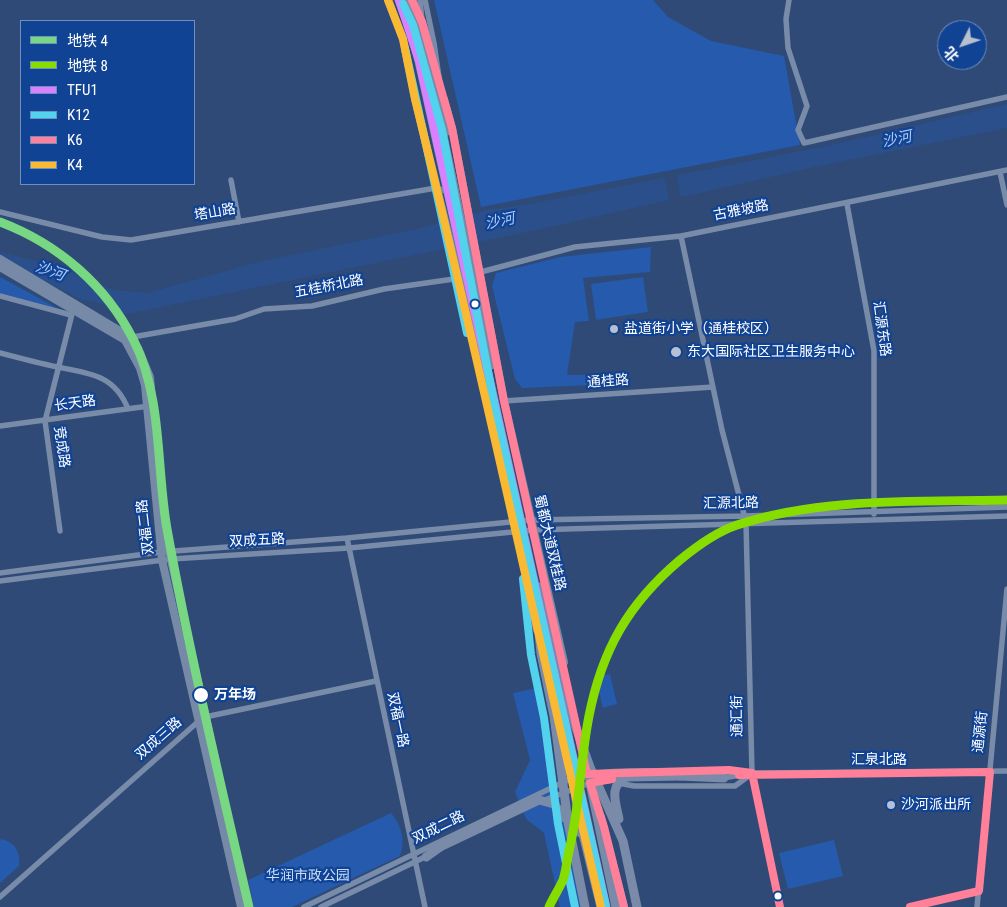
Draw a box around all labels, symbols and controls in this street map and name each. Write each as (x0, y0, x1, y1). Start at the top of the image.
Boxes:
legend (20, 20, 195, 185)
north arrow (937, 20, 987, 70)
text: 地铁 4 (67, 32, 108, 50)
text: 北 (941, 44, 962, 65)
text: 地铁 8 (67, 57, 108, 75)
text: TFU1 (67, 81, 98, 99)
text: K12 (67, 106, 90, 124)
water label: 沙河 (880, 128, 914, 152)
text: K6 (67, 131, 83, 149)
text: K4 (67, 156, 83, 174)
street label: 古雅坡路 (712, 197, 770, 225)
street label: 塔山路 (193, 201, 237, 225)
water label: 沙河 (483, 210, 517, 234)
water label: 沙河 (33, 258, 67, 286)
street label: 五桂桥北路 (293, 272, 365, 302)
unlabelled marker (470, 299, 480, 309)
street label: 汇源东路 (869, 300, 893, 358)
place label: 盐道街小学（通桂校区） (624, 321, 778, 337)
marker: 盐道街小学（通桂校区） (608, 323, 620, 335)
place label: 东大国际社区卫生服务中心 (687, 344, 855, 360)
marker: 东大国际社区卫生服务中心 (669, 345, 683, 359)
street label: 通桂路 (586, 372, 630, 392)
street label: 长天路 (53, 393, 97, 415)
street label: 竞成路 (50, 425, 72, 469)
street label: 蜀都大道双桂路 (530, 493, 568, 593)
street label: 汇源北路 (703, 495, 759, 513)
street label: 双福二路 (134, 498, 158, 556)
street label: 双成五路 (229, 531, 285, 551)
marker: 万年场 (192, 686, 210, 704)
place label: 万年场 (214, 687, 256, 703)
street label: 双福一路 (383, 691, 411, 749)
street label: 通汇街 (729, 695, 747, 737)
street label: 通源街 (970, 710, 992, 754)
street label: 双成三路 (132, 714, 186, 764)
street label: 汇泉北路 (851, 752, 907, 768)
place label: 沙河派出所 (901, 797, 971, 813)
marker: 沙河派出所 (885, 799, 897, 811)
street label: 双成二路 (410, 808, 468, 848)
park label: 华润市政公园 (266, 868, 350, 884)
unlabelled marker (773, 891, 783, 901)

